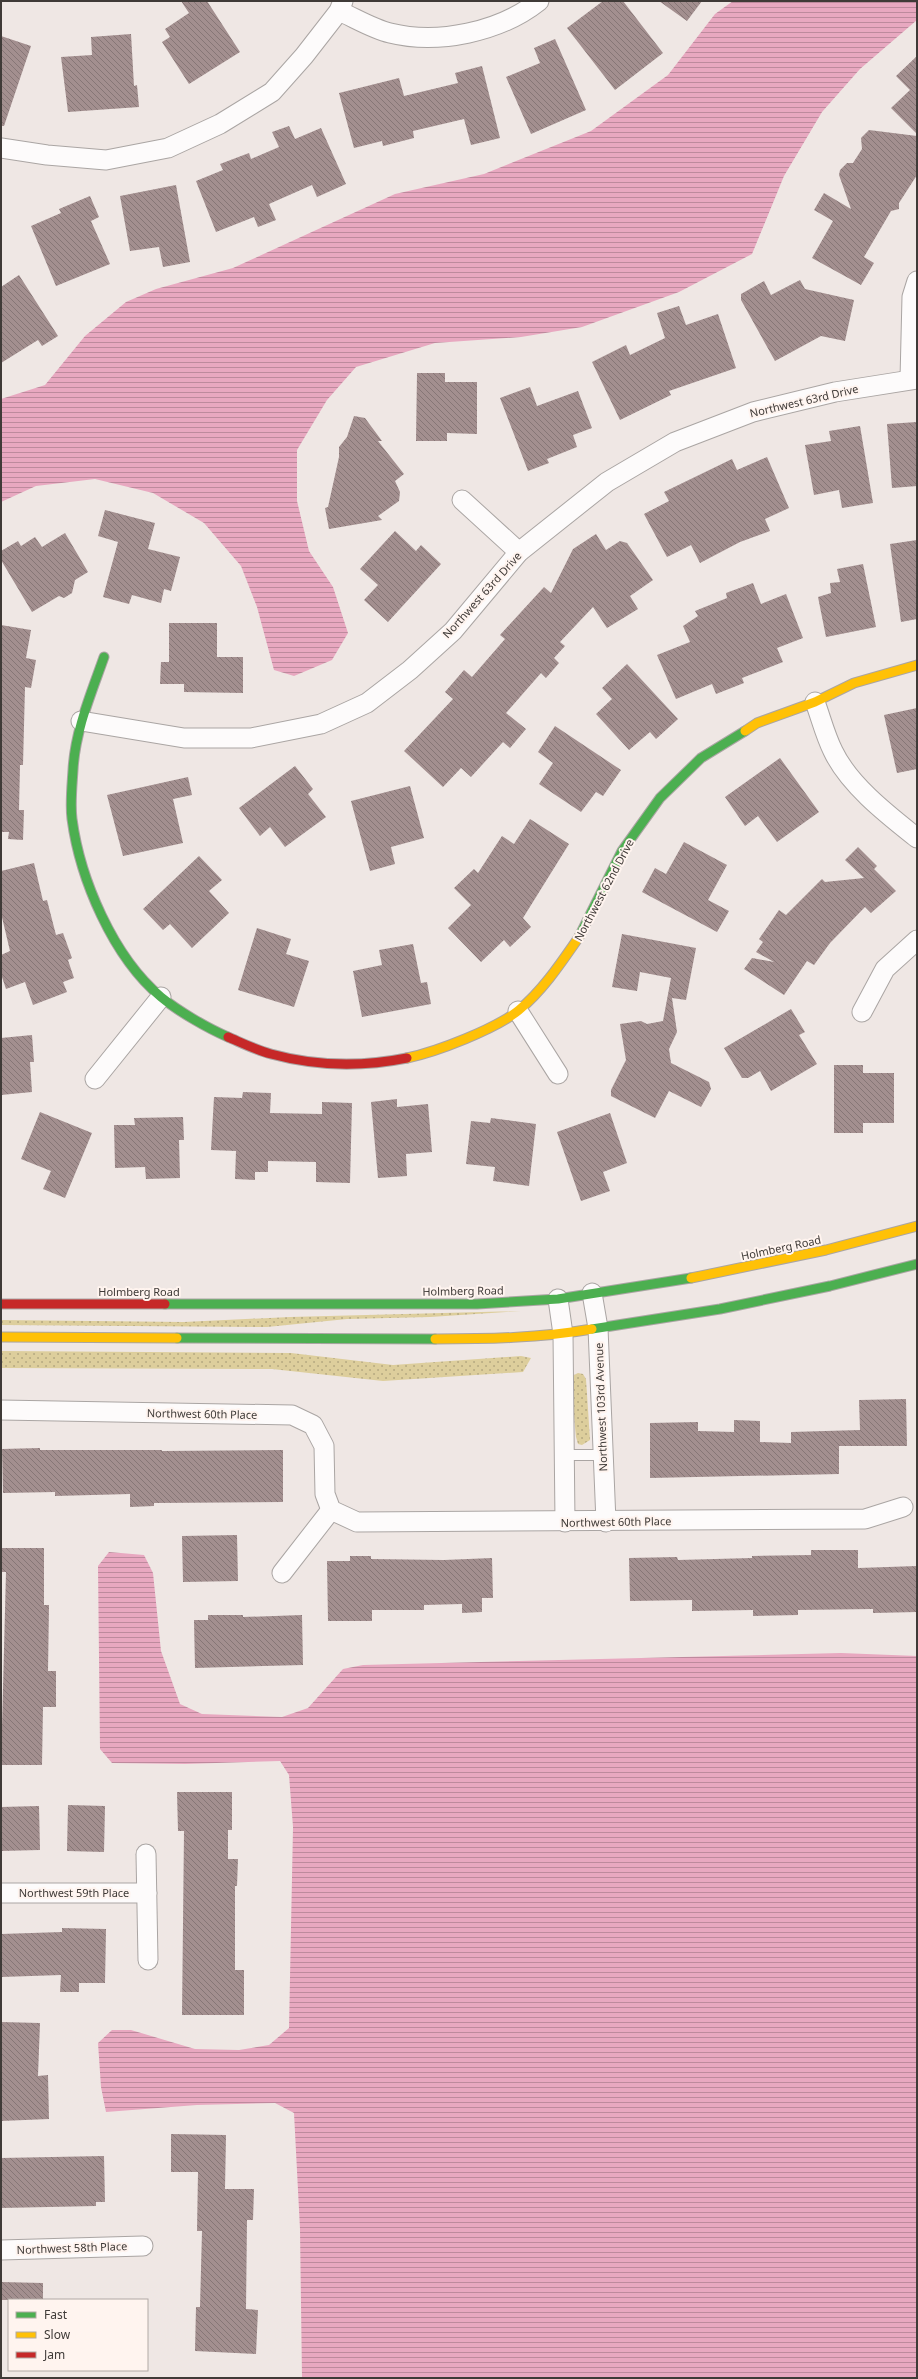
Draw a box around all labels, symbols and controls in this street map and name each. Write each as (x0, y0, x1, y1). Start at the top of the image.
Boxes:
street label: Northwest 63rd Drive (748, 381, 860, 420)
street label: Northwest 63rd Drive (439, 548, 524, 641)
street label: Northwest 62nd Drive (570, 836, 637, 943)
street label: Holmberg Road (740, 1232, 822, 1263)
street label: Holmberg Road (422, 1282, 504, 1299)
street label: Holmberg Road (98, 1284, 180, 1299)
street label: Northwest 103rd Avenue (591, 1342, 610, 1472)
street label: Northwest 60th Place (147, 1405, 257, 1422)
street label: Northwest 60th Place (561, 1513, 671, 1530)
street label: Northwest 59th Place (19, 1885, 129, 1900)
street label: Northwest 58th Place (16, 2238, 128, 2257)
legend (8, 2299, 148, 2371)
text: Fast (44, 2306, 68, 2323)
text: Slow (44, 2326, 71, 2343)
text: Jam (43, 2346, 65, 2363)

